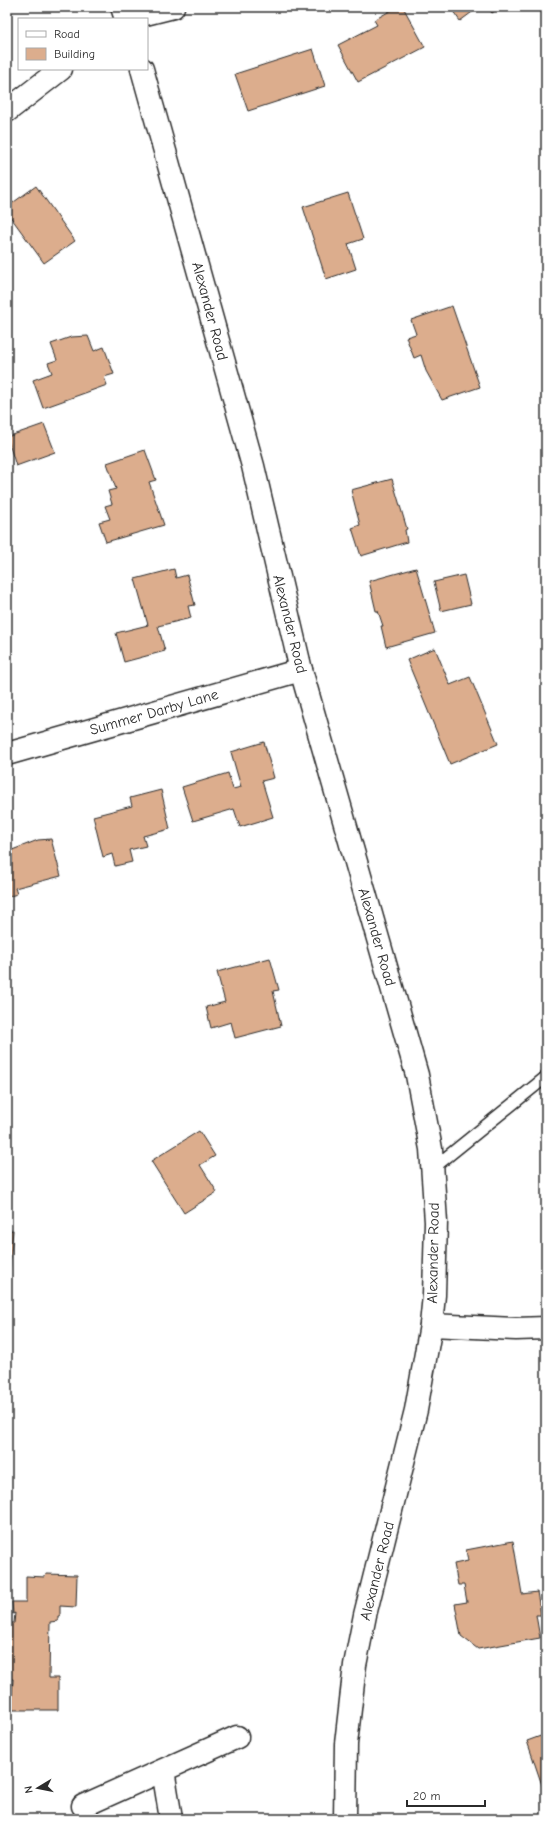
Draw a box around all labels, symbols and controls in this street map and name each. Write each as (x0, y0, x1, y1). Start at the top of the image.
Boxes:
legend (18, 18, 148, 70)
text: Road (54, 27, 80, 41)
text: Building (54, 47, 95, 61)
street label: Alexander Road (188, 260, 232, 362)
street label: Alexander Road (269, 573, 311, 675)
street label: Summer Darby Lane (88, 685, 221, 739)
street label: Alexander Road (354, 886, 400, 988)
street label: Alexander Road (423, 1202, 443, 1304)
street label: Alexander Road (356, 1520, 398, 1622)
north arrow (18, 1768, 58, 1808)
scale bar (407, 1782, 485, 1808)
text: N (22, 1785, 36, 1794)
text: 20 m (413, 1789, 441, 1803)

